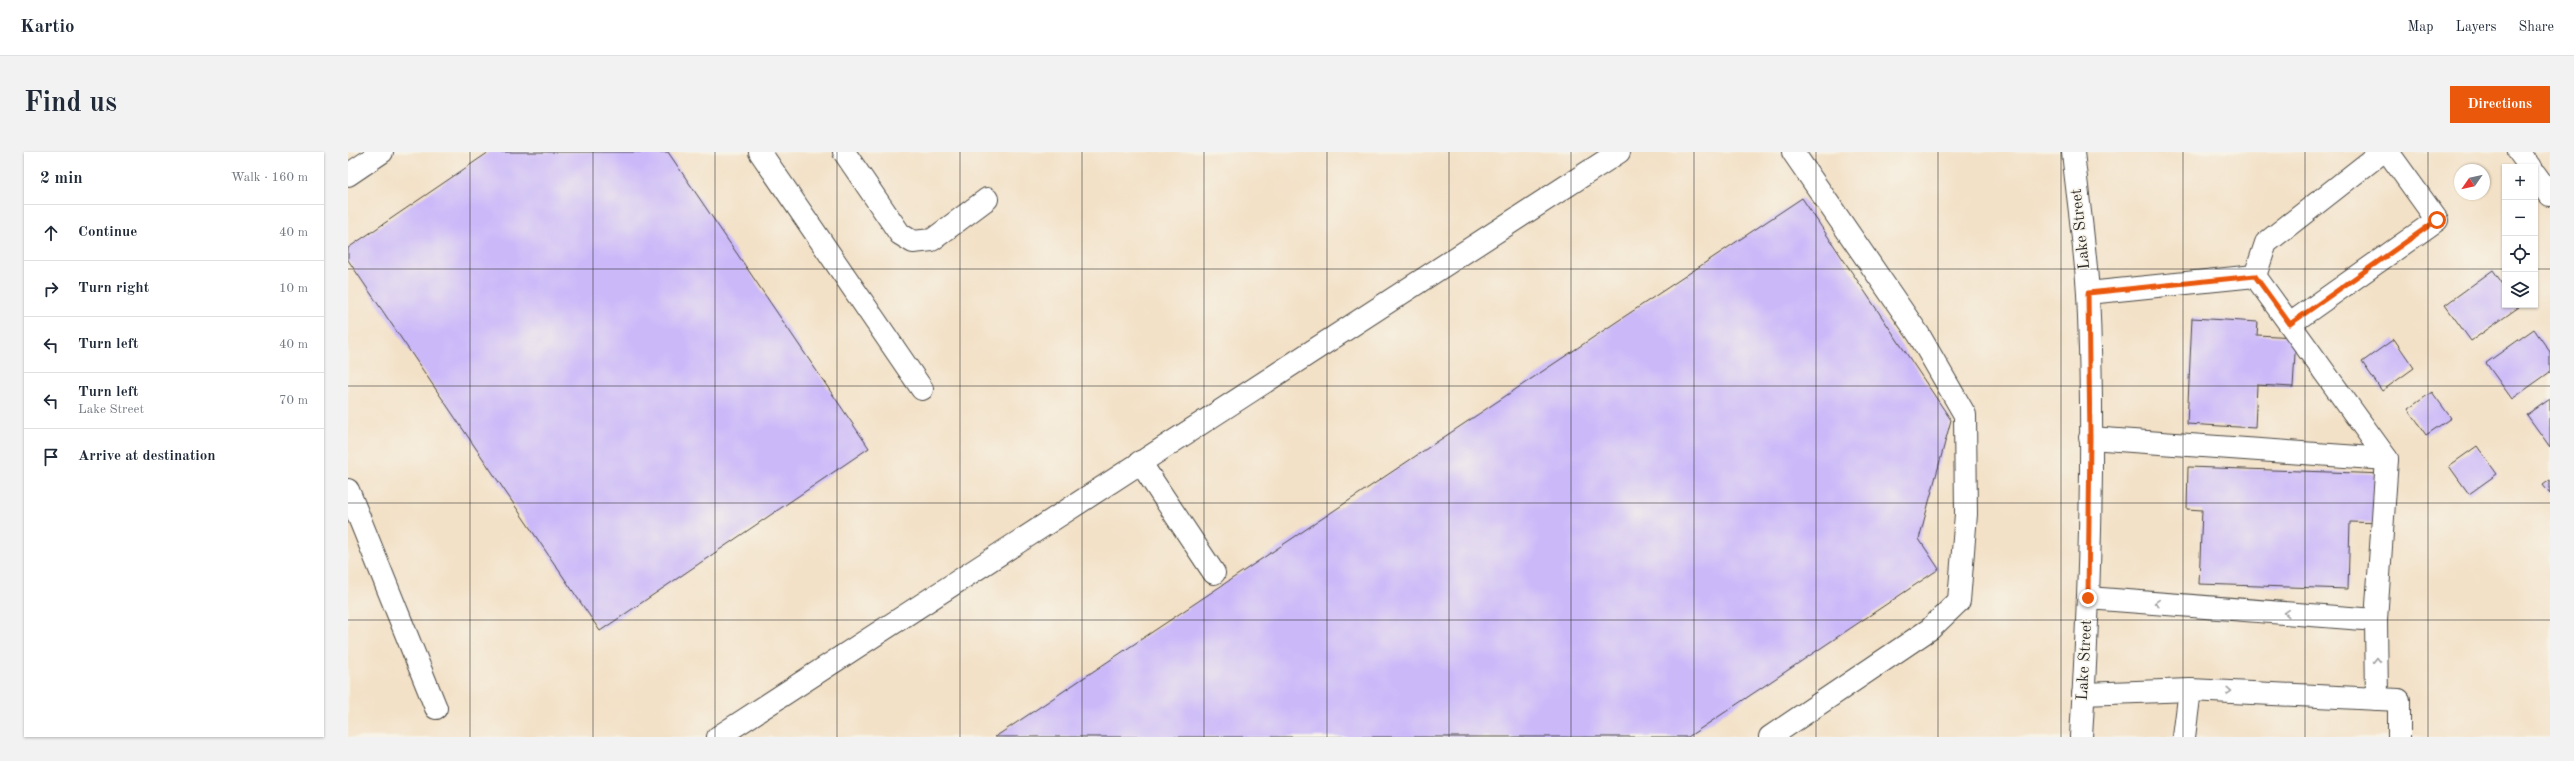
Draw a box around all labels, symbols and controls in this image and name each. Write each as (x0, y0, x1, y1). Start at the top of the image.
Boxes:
text: Kartio (20, 18, 75, 37)
text: Map (2408, 20, 2434, 34)
text: Layers (2456, 20, 2497, 34)
text: Share (2519, 20, 2554, 34)
button: Directions (2450, 86, 2550, 123)
text: Find us (24, 90, 117, 118)
north arrow (2454, 164, 2490, 200)
map controls (2502, 164, 2538, 308)
button: + (2502, 164, 2538, 200)
text: 2 min (40, 170, 83, 187)
text: Walk · 160 m (231, 171, 308, 184)
street label: Lake Street (2069, 187, 2093, 270)
button: − (2502, 200, 2538, 236)
route start (2428, 211, 2446, 229)
icon: ahead (40, 222, 62, 244)
text: Continue (78, 225, 137, 240)
text: 40 m (279, 226, 308, 239)
button: locate (2502, 236, 2538, 272)
button: layers (2502, 272, 2538, 308)
icon: right (40, 278, 62, 300)
text: Turn right (78, 281, 149, 296)
text: 10 m (279, 282, 308, 295)
icon: left (40, 334, 62, 356)
text: Turn left (78, 337, 138, 352)
text: 40 m (279, 338, 308, 351)
text: Turn left (78, 385, 138, 400)
icon: left (40, 390, 62, 412)
text: 70 m (279, 394, 308, 407)
text: Lake Street (78, 403, 144, 416)
icon: arrive (40, 446, 62, 468)
text: Arrive at destination (78, 449, 216, 464)
route end (2079, 589, 2097, 607)
one-way arrow (2154, 599, 2160, 608)
one-way arrow (2284, 608, 2290, 617)
street label: Lake Street (2075, 619, 2095, 701)
one-way arrow (2373, 657, 2381, 663)
one-way arrow (2226, 687, 2232, 696)

